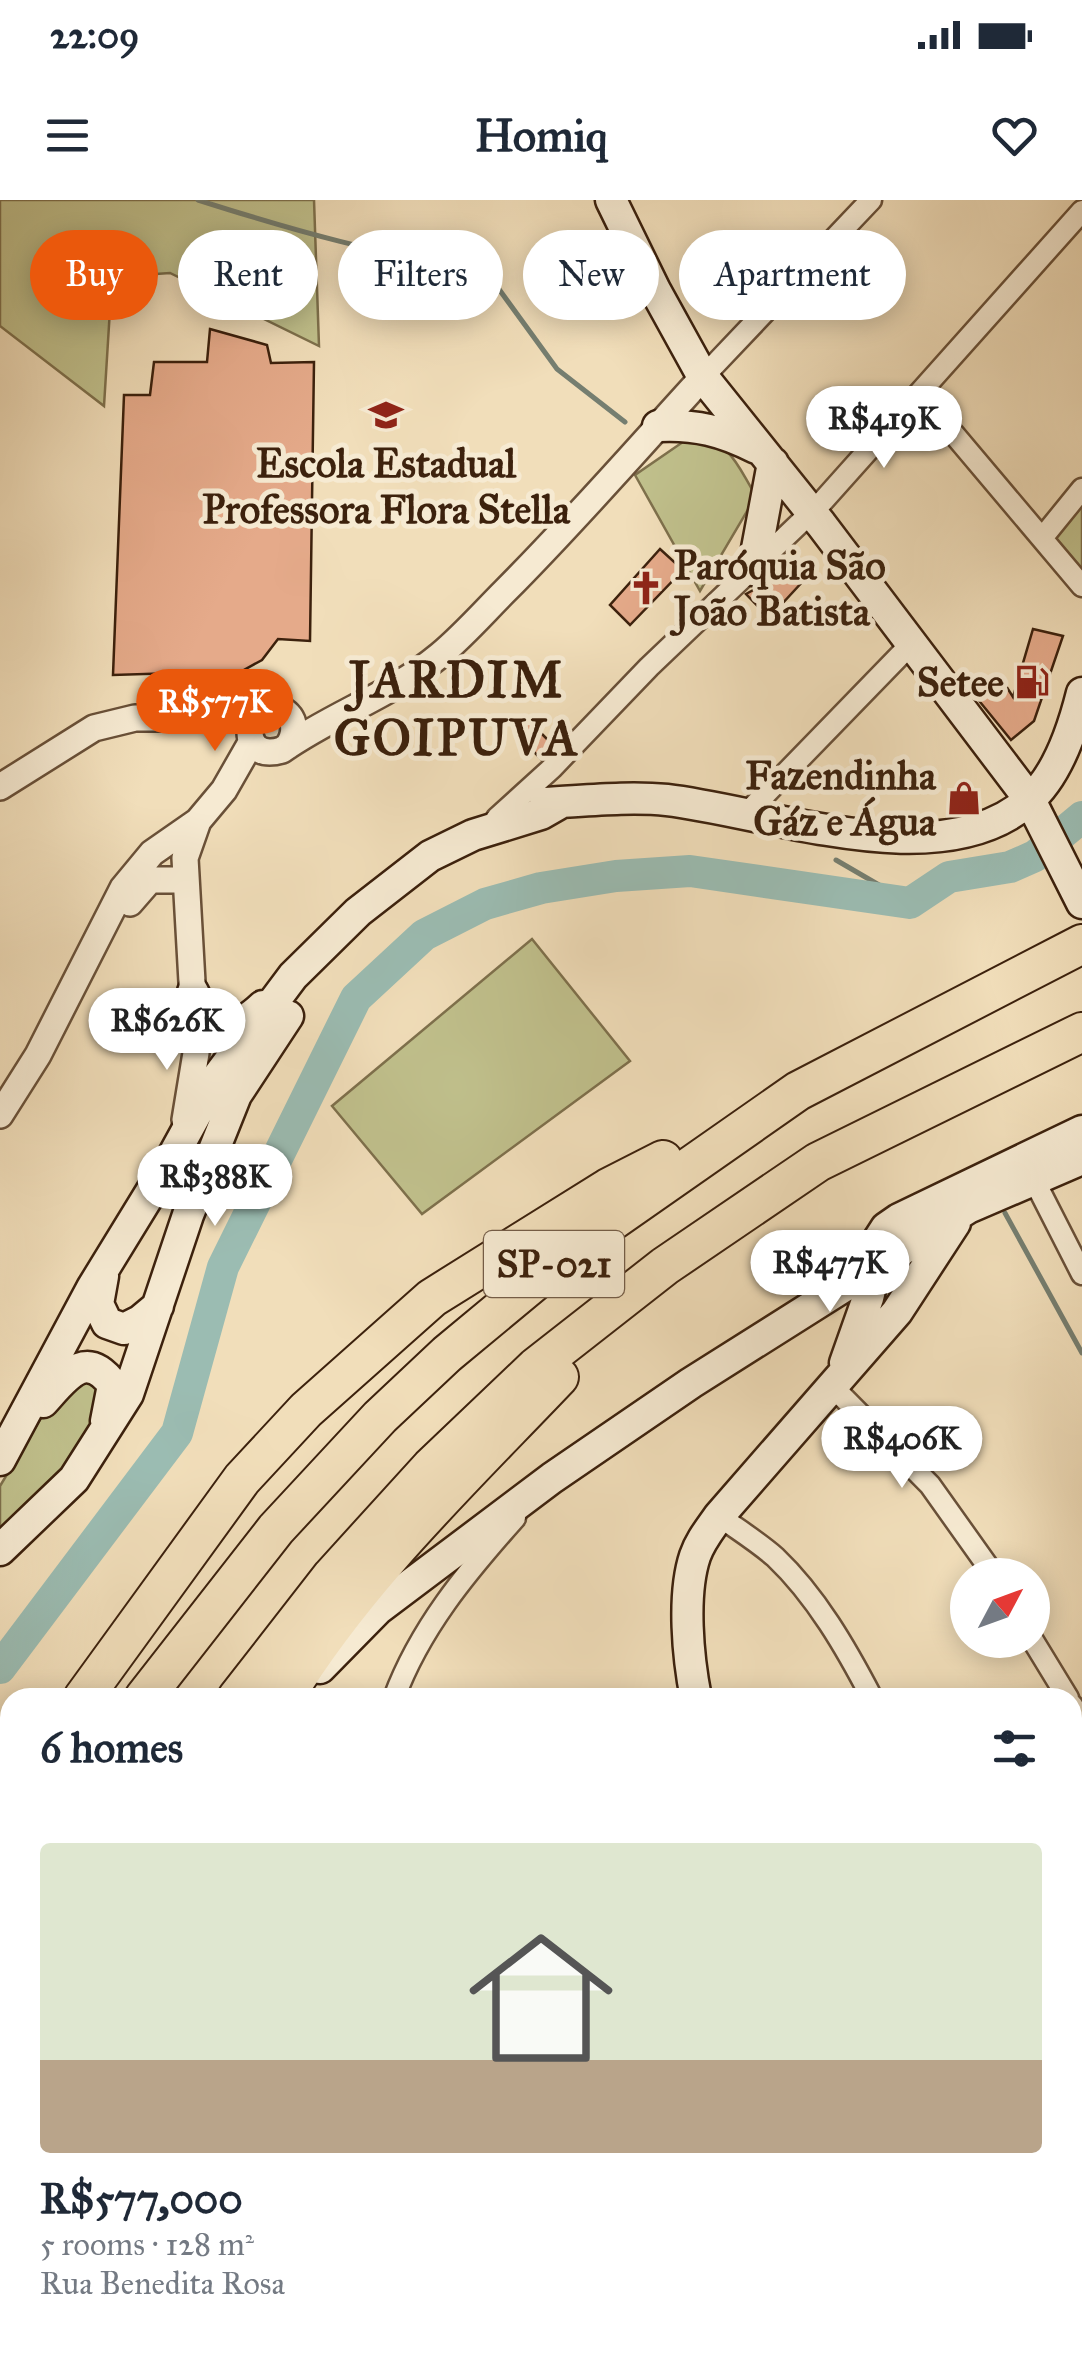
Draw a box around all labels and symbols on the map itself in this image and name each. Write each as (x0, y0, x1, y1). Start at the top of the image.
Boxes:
pin: R$419K (803, 386, 965, 471)
school or university icon: Escola Estadual Professora Flora Stella (367, 396, 405, 434)
place label: Escola Estadual Professora Flora Stella (202, 439, 571, 534)
place label: Paróquia São João Batista (669, 541, 886, 636)
church icon: Paróquia São João Batista (627, 569, 665, 607)
district label: JARDIM GOIPUVA (334, 650, 580, 769)
place label: Setee (917, 658, 1004, 707)
fuel station icon: Setee (1013, 663, 1051, 701)
pin: R$577K (134, 669, 296, 754)
place label: Fazendinha Gáz e Água (745, 751, 937, 846)
shop icon: Fazendinha Gáz e Água (945, 779, 983, 817)
pin: R$626K (86, 988, 248, 1073)
pin: R$388K (134, 1144, 296, 1229)
pin: R$477K (749, 1230, 911, 1315)
road number: SP-021 (484, 1231, 624, 1297)
pin: R$406K (821, 1406, 983, 1491)
north arrow (950, 1558, 1050, 1658)

